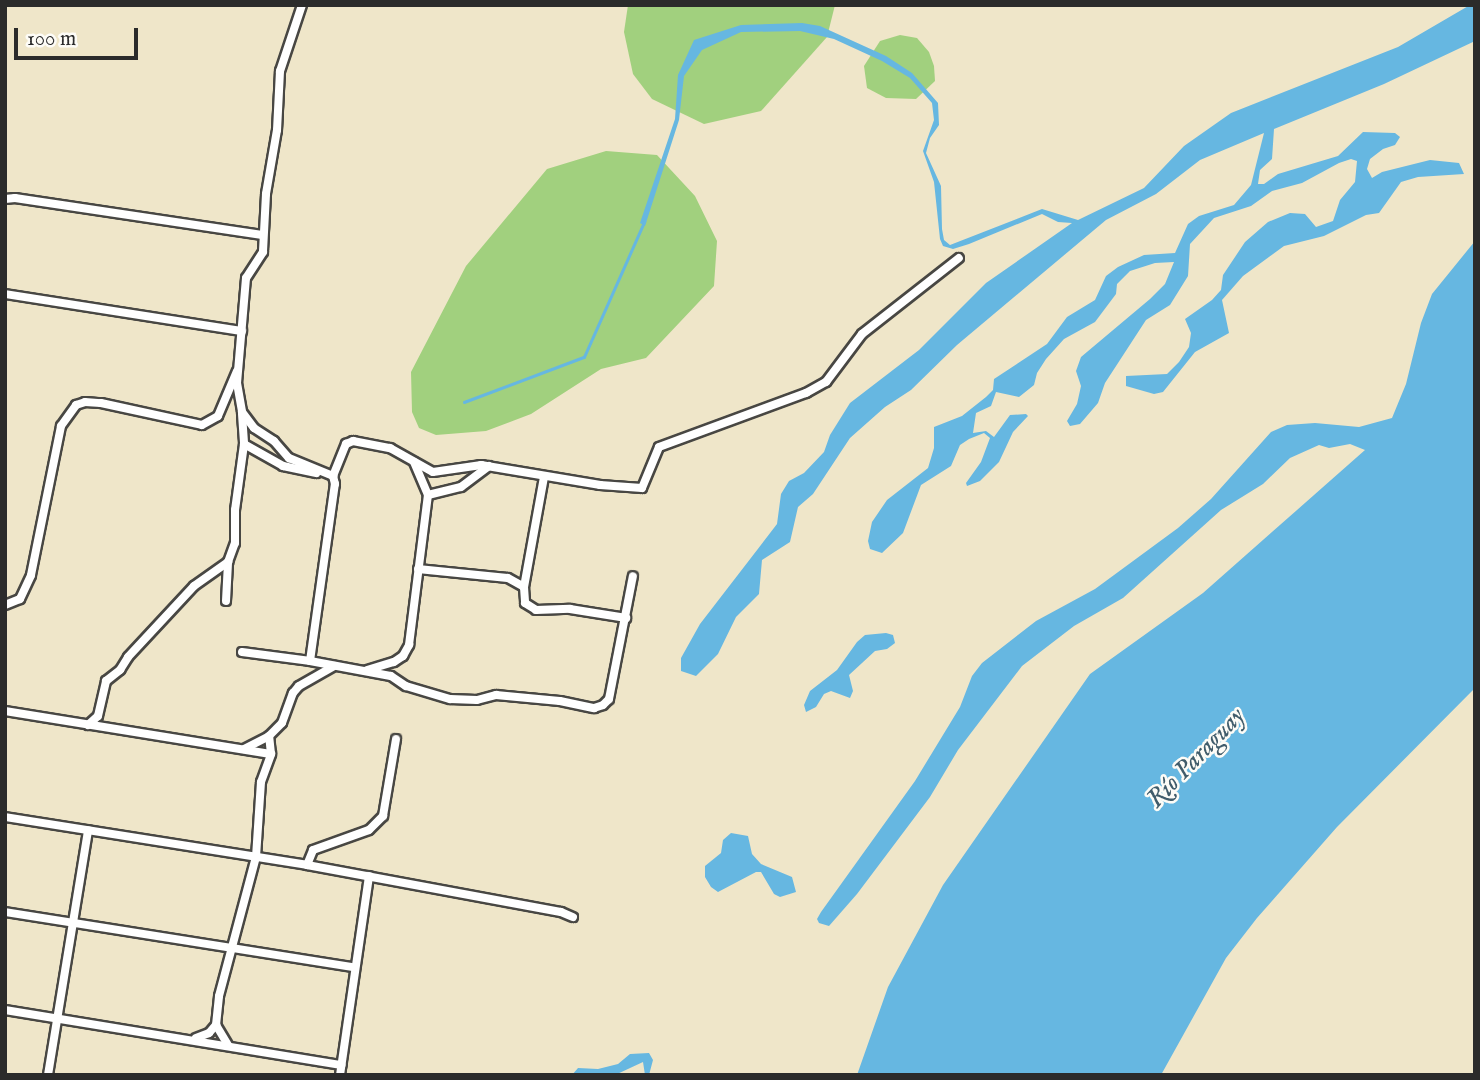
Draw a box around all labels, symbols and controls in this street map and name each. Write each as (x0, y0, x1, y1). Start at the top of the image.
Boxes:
scale bar (18, 14, 142, 58)
text: 100 m (27, 26, 76, 53)
water label: Río Paraguay (1140, 701, 1252, 815)

